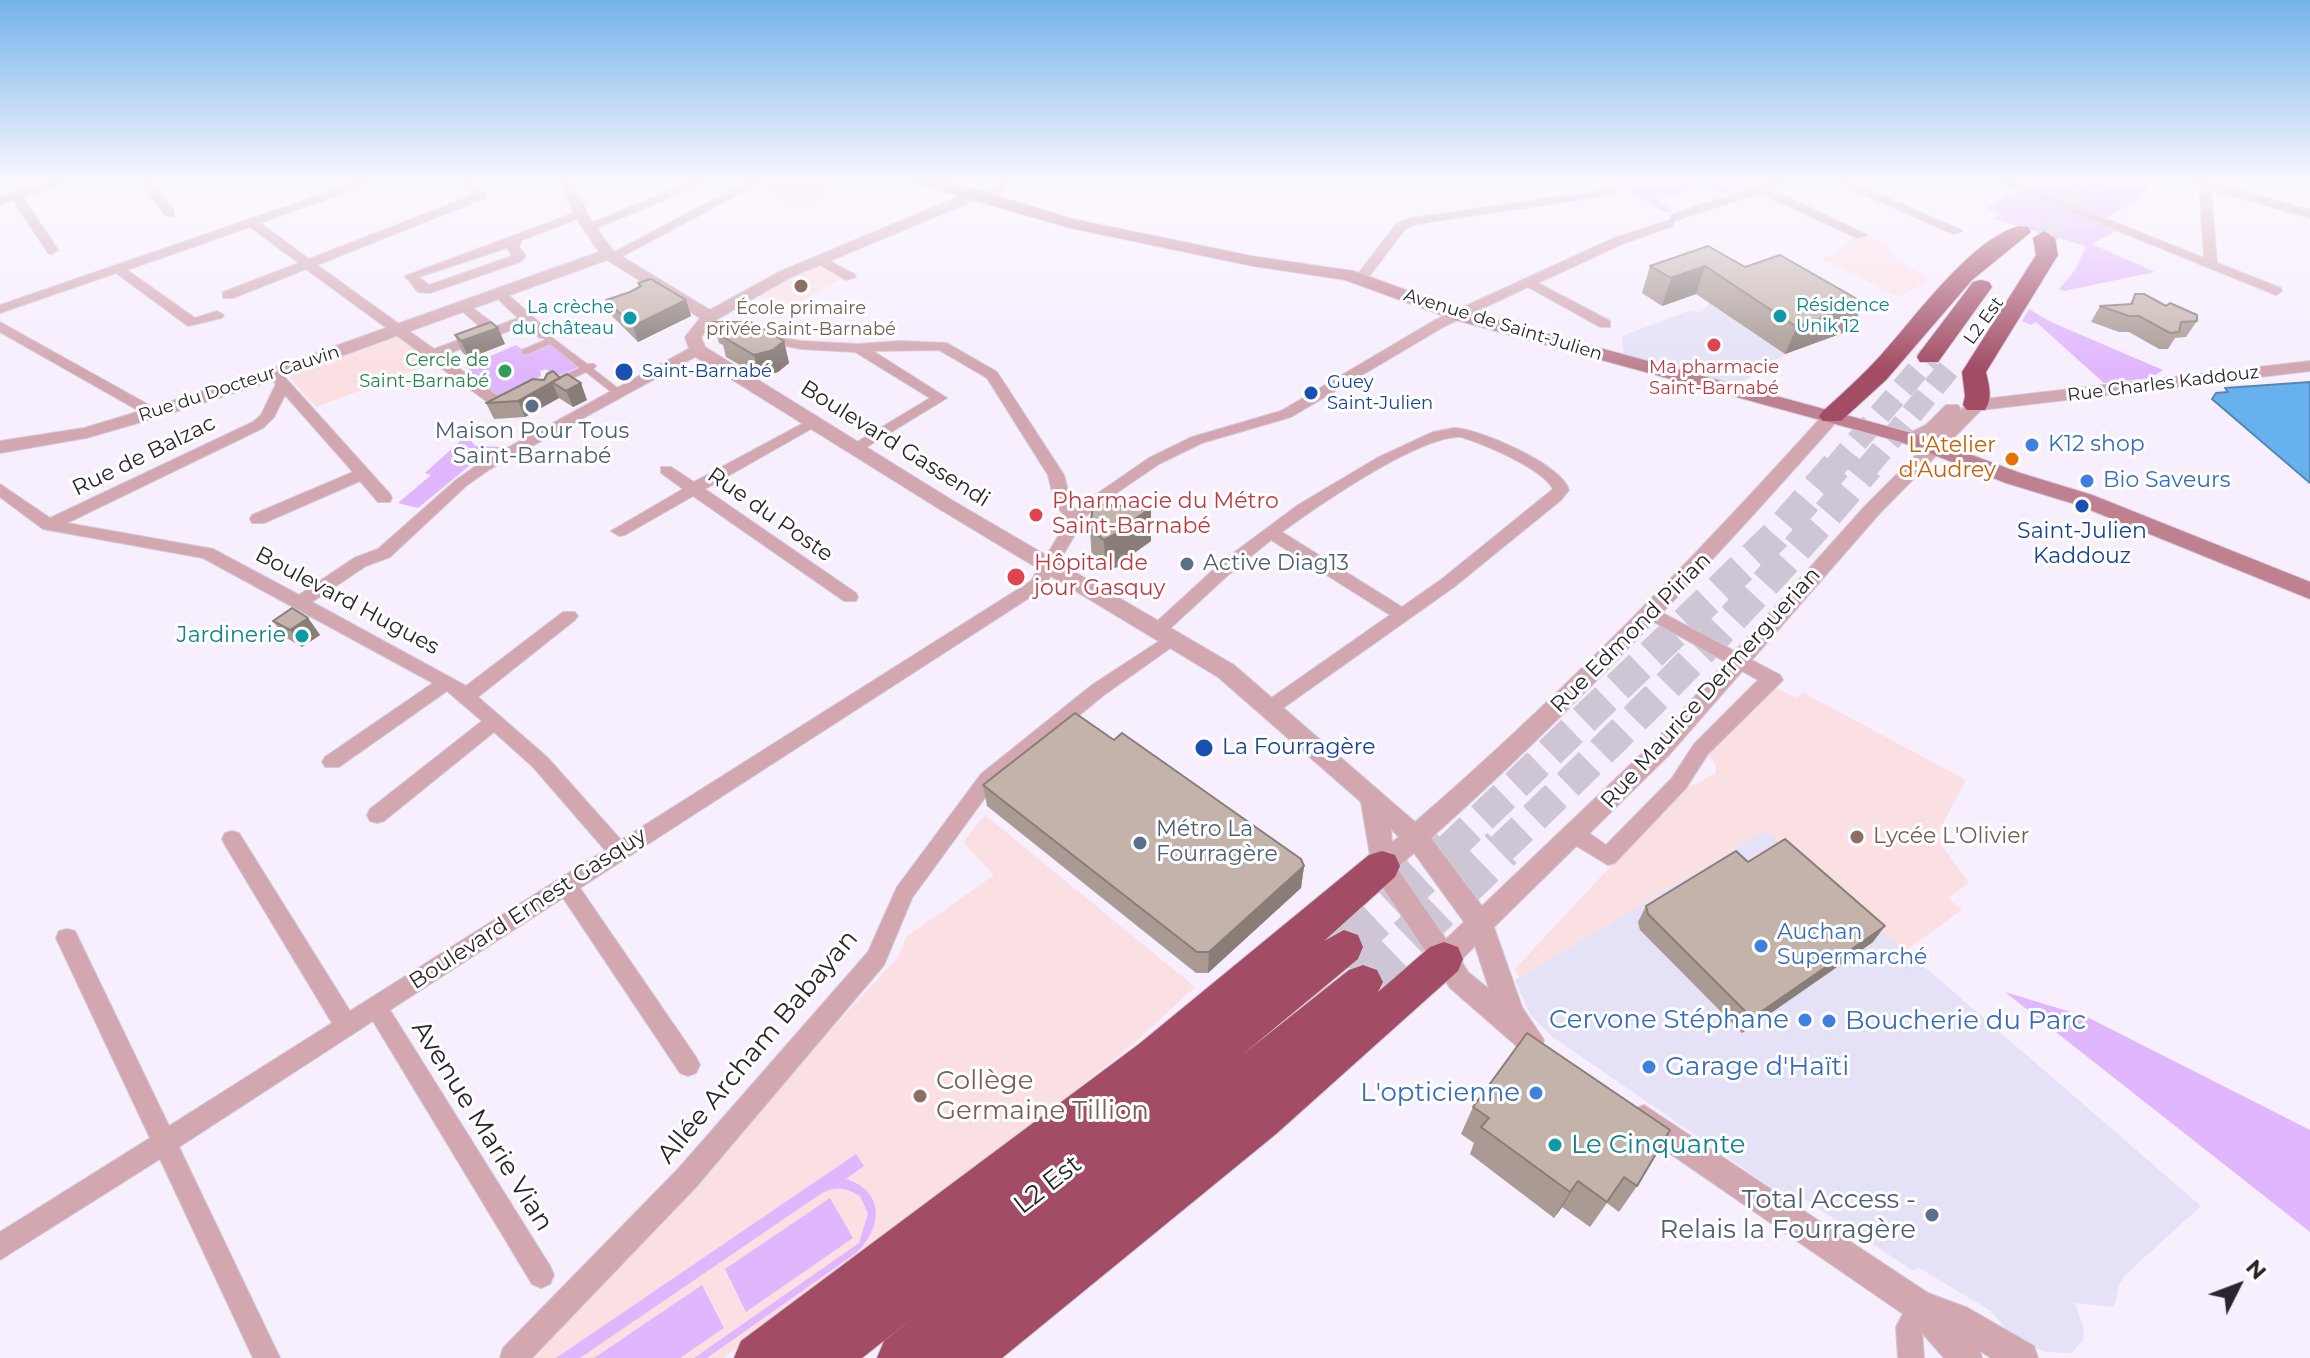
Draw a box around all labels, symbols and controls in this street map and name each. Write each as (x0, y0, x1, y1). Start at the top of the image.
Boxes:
marker: École primaire privée Saint-Barnabé (792, 277, 810, 295)
street label: Avenue de Saint-Julien (1401, 284, 1605, 366)
street label: L2 Est (1960, 293, 2008, 349)
place label: Résidence Unik 12 (1796, 295, 1890, 338)
place label: La crèche du château (512, 297, 614, 340)
place label: École primaire privée Saint-Barnabé (706, 298, 896, 340)
marker: Résidence Unik 12 (1771, 307, 1789, 325)
marker: La crèche du château (621, 309, 639, 327)
marker: Ma pharmacie Saint-Barnabé (1705, 336, 1723, 354)
street label: Rue du Docteur Cauvin (136, 341, 342, 427)
place label: Cercle de Saint-Barnabé (359, 350, 489, 392)
place label: Ma pharmacie Saint-Barnabé (1649, 357, 1779, 400)
marker: Saint-Barnabé (613, 361, 635, 383)
place label: Saint-Barnabé (642, 361, 772, 383)
marker: Cercle de Saint-Barnabé (496, 362, 514, 380)
street label: Rue Charles Kaddouz (2066, 362, 2260, 406)
place label: Guey Saint-Julien (1327, 372, 1433, 414)
street label: Boulevard Gassendi (795, 375, 995, 513)
marker: Guey Saint-Julien (1302, 384, 1320, 402)
marker: Maison Pour Tous Saint-Barnabé (523, 397, 541, 415)
street label: Rue de Balzac (68, 410, 220, 502)
place label: Maison Pour Tous Saint-Barnabé (435, 419, 629, 470)
place label: K12 shop (2048, 432, 2145, 458)
place label: L'Atelier d'Audrey (1899, 433, 1996, 484)
marker: K12 shop (2023, 436, 2041, 454)
marker: L'Atelier d'Audrey (2003, 450, 2021, 468)
street label: Rue du Poste (702, 462, 838, 568)
place label: Bio Saveurs (2103, 468, 2231, 494)
marker: Bio Saveurs (2078, 472, 2096, 490)
place label: Pharmacie du Métro Saint-Barnabé (1052, 489, 1279, 540)
marker: Saint-Julien Kaddouz (2073, 497, 2091, 515)
marker: Pharmacie du Métro Saint-Barnabé (1027, 506, 1045, 524)
place label: Saint-Julien Kaddouz (2017, 519, 2147, 570)
street label: Boulevard Hugues (251, 541, 443, 661)
street label: Rue Edmond Pirian (1545, 547, 1717, 719)
place label: Hôpital de jour Gasquy (1034, 551, 1165, 602)
place label: Active Diag13 (1203, 551, 1349, 577)
marker: Active Diag13 (1178, 555, 1196, 573)
street label: Rue Maurice Dermerguerian (1596, 562, 1826, 814)
marker: Hôpital de jour Gasquy (1005, 566, 1027, 588)
place label: Jardinerie (177, 623, 286, 649)
marker: Jardinerie (293, 627, 311, 645)
place label: La Fourragère (1222, 735, 1376, 761)
marker: La Fourragère (1193, 737, 1215, 759)
place label: Métro La Fourragère (1156, 817, 1278, 868)
street label: Boulevard Ernest Gasquy (405, 822, 651, 996)
place label: Lycée L'Olivier (1873, 824, 2029, 850)
marker: Lycée L'Olivier (1848, 828, 1866, 846)
marker: Métro La Fourragère (1131, 834, 1149, 852)
place label: Auchan Supermarché (1777, 920, 1927, 972)
street label: Allée Archam Babayan (651, 924, 865, 1170)
marker: Auchan Supermarché (1752, 937, 1770, 955)
place label: Cervone Stéphane (1549, 1004, 1789, 1036)
place label: Boucherie du Parc (1845, 1005, 2086, 1037)
marker: Cervone Stéphane (1796, 1011, 1814, 1029)
marker: Boucherie du Parc (1820, 1012, 1838, 1030)
street label: Avenue Marie Vian (405, 1015, 559, 1237)
place label: Garage d'Haïti (1665, 1051, 1849, 1083)
marker: Garage d'Haïti (1640, 1058, 1658, 1076)
place label: Collège Germaine Tillion (936, 1065, 1149, 1126)
place label: L'opticienne (1360, 1077, 1520, 1109)
marker: L'opticienne (1527, 1084, 1545, 1102)
marker: Collège Germaine Tillion (911, 1087, 929, 1105)
place label: Le Cinquante (1571, 1129, 1745, 1161)
marker: Le Cinquante (1546, 1136, 1564, 1154)
street label: L2 Est (1008, 1149, 1088, 1221)
place label: Total Access - Relais la Fourragère (1660, 1184, 1916, 1246)
marker: Total Access - Relais la Fourragère (1923, 1206, 1941, 1224)
north arrow (2198, 1246, 2278, 1326)
text: N (2240, 1254, 2272, 1285)

